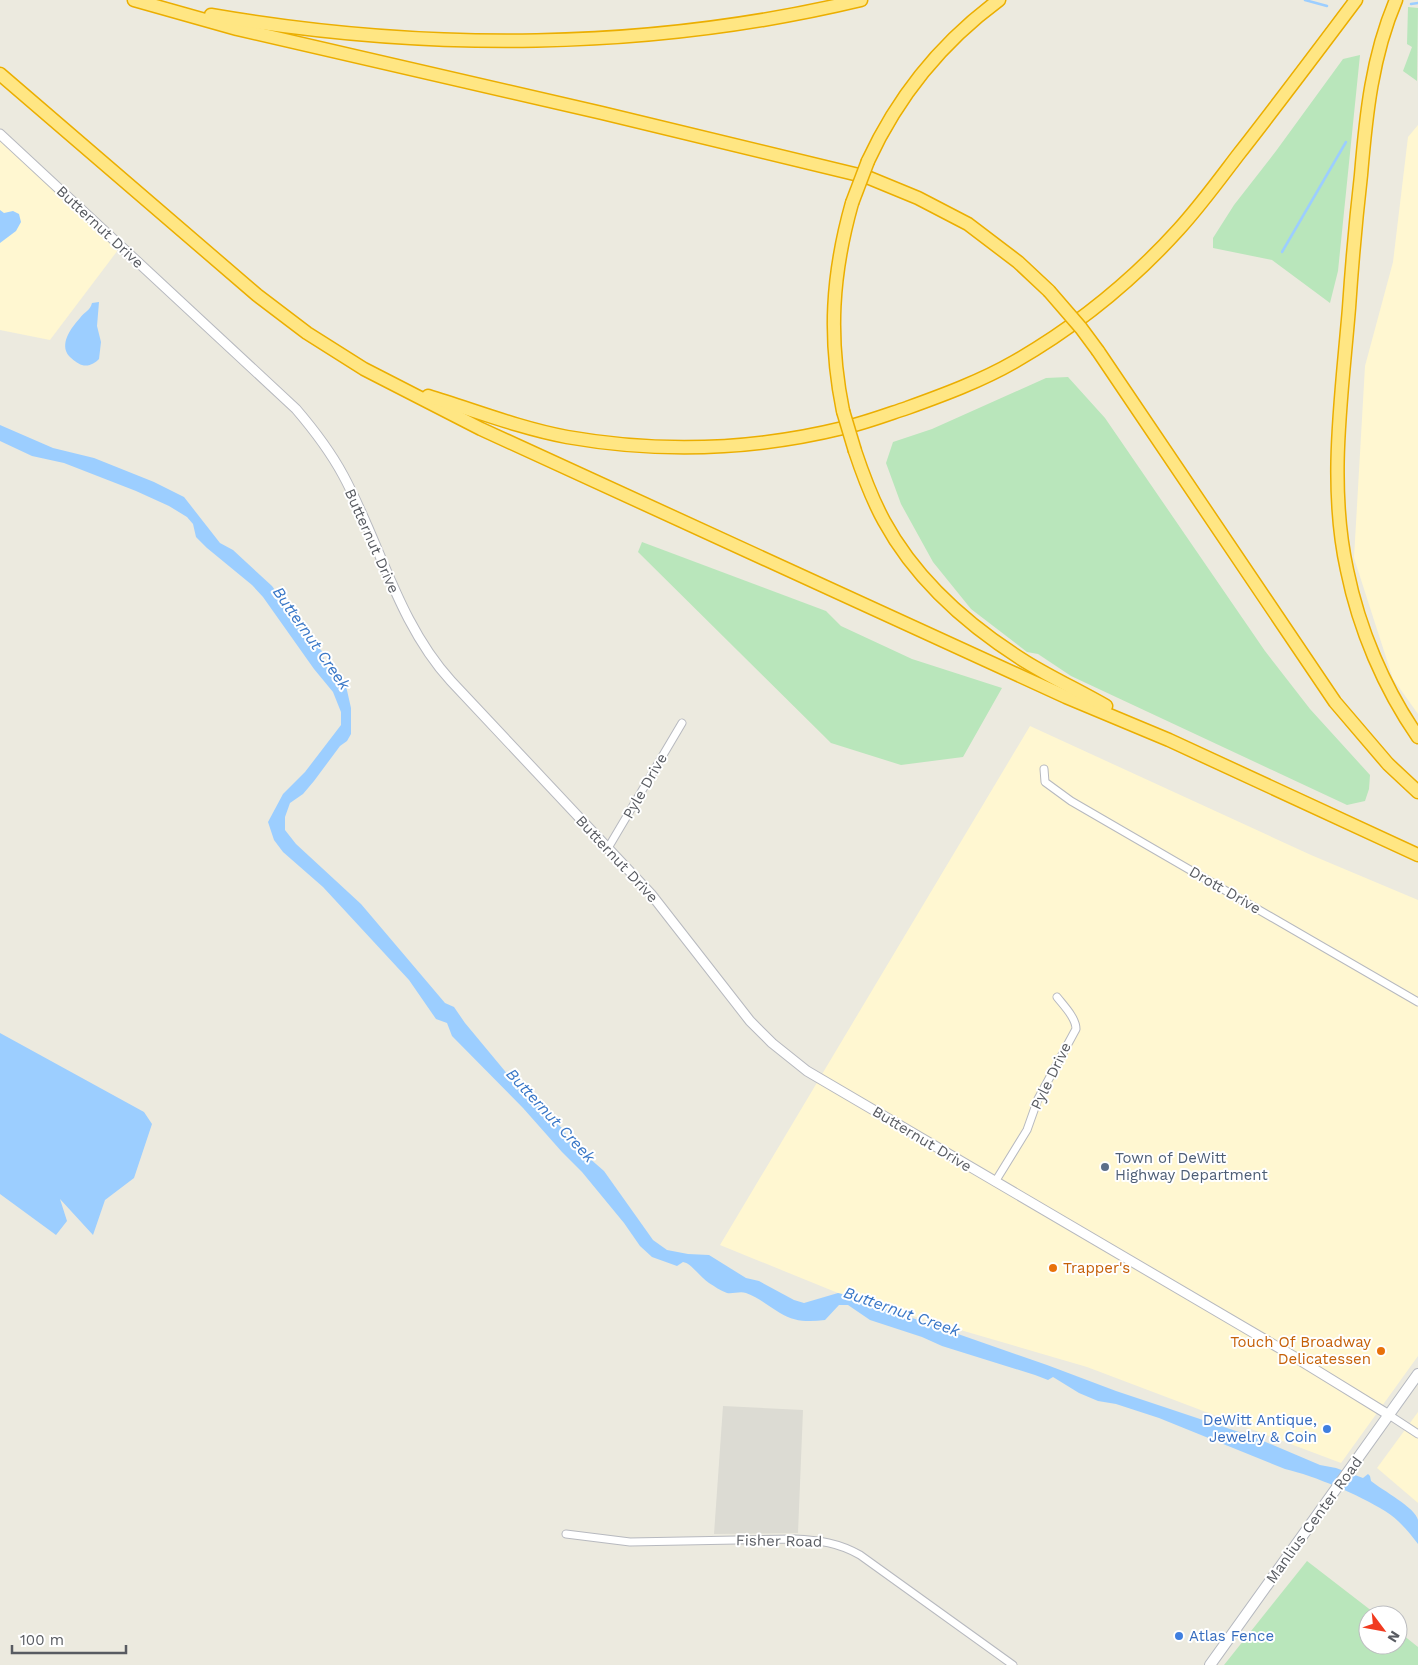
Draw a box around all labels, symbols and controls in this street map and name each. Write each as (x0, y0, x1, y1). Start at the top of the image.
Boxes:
street label: Butternut Drive (53, 182, 147, 272)
street label: Butternut Drive (341, 486, 403, 596)
water label: Butternut Creek (269, 583, 355, 695)
street label: Pyle Drive (619, 750, 671, 822)
street label: Butternut Drive (572, 812, 662, 906)
street label: Drott Drive (1186, 862, 1264, 918)
street label: Pyle Drive (1027, 1039, 1075, 1113)
water label: Butternut Creek (502, 1064, 600, 1167)
street label: Butternut Drive (869, 1102, 975, 1176)
place label: Town of DeWitt Highway Department (1115, 1149, 1269, 1184)
marker: Town of DeWitt Highway Department (1099, 1161, 1111, 1173)
place label: Trapper's (1063, 1259, 1130, 1277)
marker: Trapper's (1047, 1262, 1059, 1274)
water label: Butternut Creek (841, 1283, 964, 1341)
place label: Touch Of Broadway Delicatessen (1230, 1333, 1371, 1368)
marker: Touch Of Broadway Delicatessen (1375, 1345, 1387, 1357)
place label: DeWitt Antique, Jewelry & Coin (1203, 1411, 1317, 1446)
marker: DeWitt Antique, Jewelry & Coin (1321, 1423, 1333, 1435)
street label: Manlius Center Road (1262, 1453, 1366, 1587)
street label: Fisher Road (736, 1531, 822, 1551)
north arrow (1358, 1605, 1408, 1655)
scale bar (12, 1622, 126, 1654)
place label: Atlas Fence (1189, 1627, 1274, 1645)
text: N (1384, 1628, 1404, 1646)
marker: Atlas Fence (1173, 1630, 1185, 1642)
text: 100 m (20, 1631, 64, 1649)

